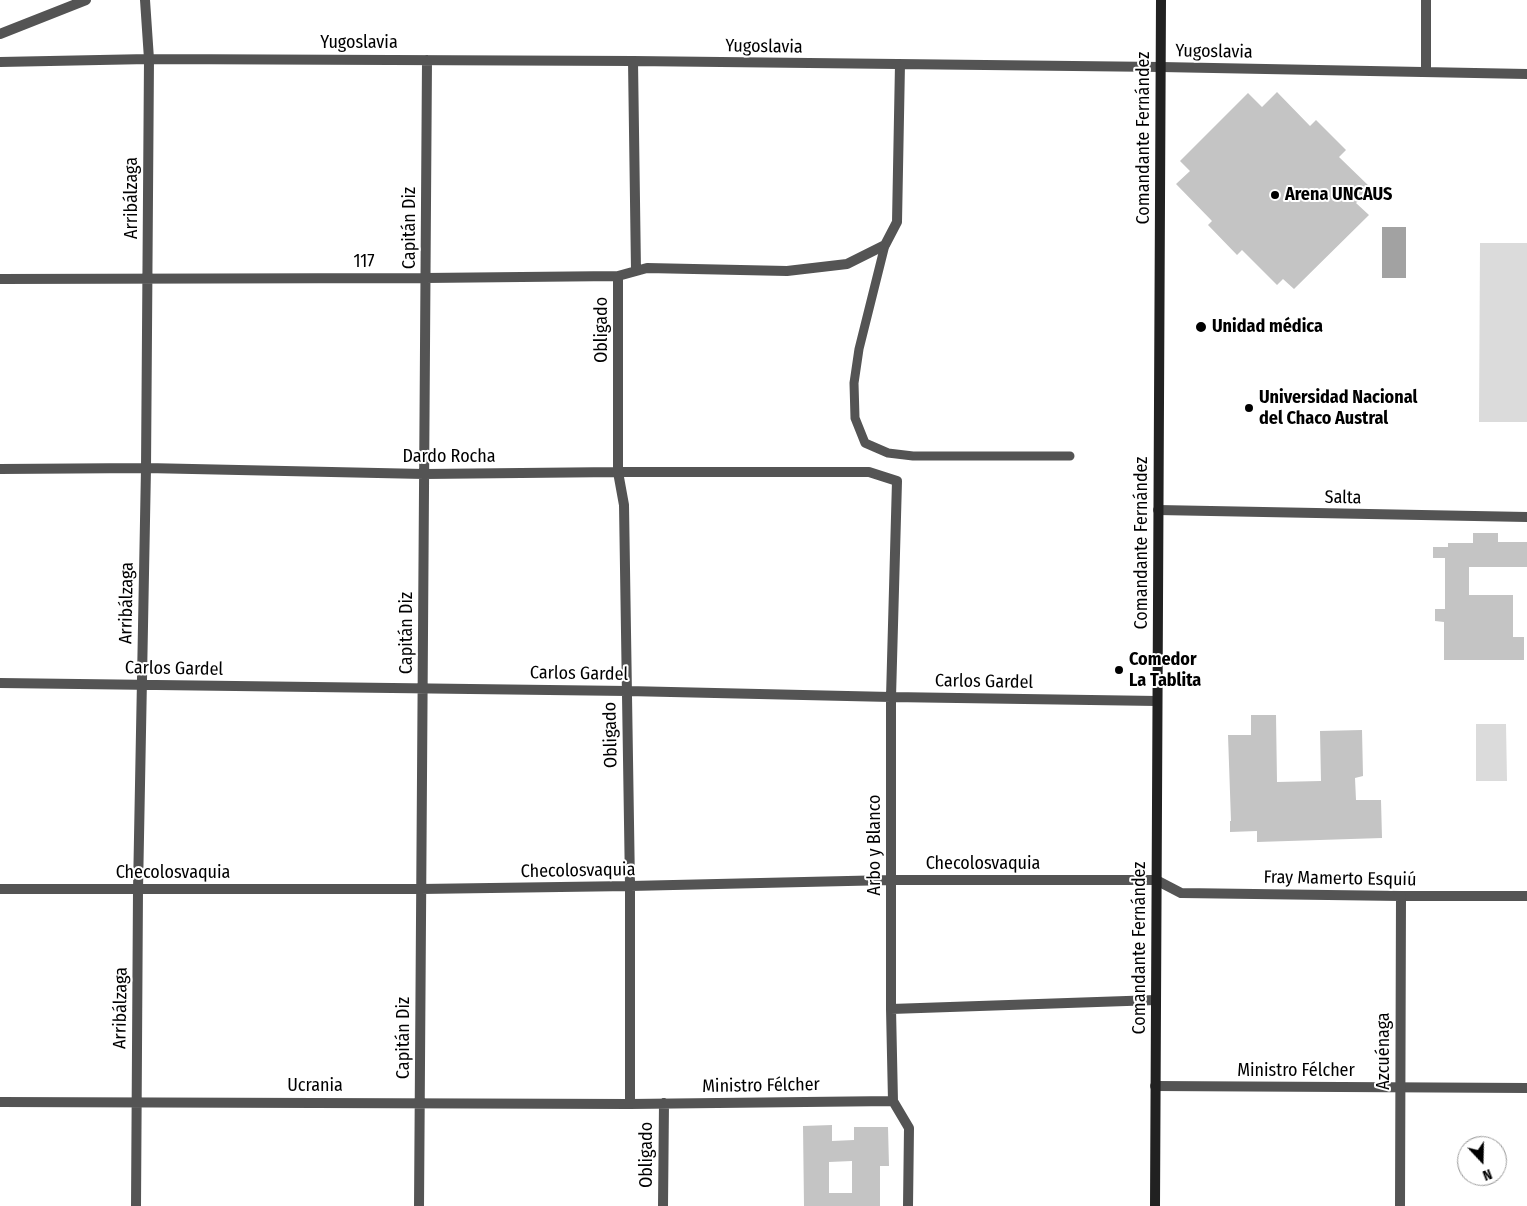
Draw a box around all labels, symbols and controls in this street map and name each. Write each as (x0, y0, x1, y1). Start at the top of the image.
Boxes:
street label: Yugoslavia (320, 32, 398, 54)
street label: Yugoslavia (725, 36, 803, 58)
street label: Yugoslavia (1175, 41, 1253, 63)
street label: Comandante Fernández (1133, 52, 1155, 224)
street label: Arribálzaga (121, 157, 143, 239)
place label: Arena UNCAUS (1285, 184, 1392, 206)
street label: Capitán Diz (399, 187, 421, 269)
marker: Arena UNCAUS (1269, 189, 1281, 201)
street label: 117 (353, 251, 375, 273)
street label: Obligado (591, 297, 613, 363)
place label: Unidad médica (1212, 316, 1323, 338)
marker: Unidad médica (1194, 320, 1208, 334)
place label: Universidad Nacional del Chaco Austral (1259, 387, 1417, 429)
marker: Universidad Nacional del Chaco Austral (1243, 402, 1255, 414)
street label: Dardo Rocha (402, 446, 496, 468)
street label: Comandante Fernández (1131, 457, 1153, 629)
street label: Salta (1324, 487, 1362, 509)
street label: Arribálzaga (115, 562, 139, 644)
street label: Capitán Diz (396, 592, 418, 674)
place label: Comedor La Tablita (1129, 649, 1201, 692)
street label: Carlos Gardel (125, 657, 223, 681)
street label: Carlos Gardel (530, 662, 628, 686)
marker: Comedor La Tablita (1113, 664, 1125, 676)
street label: Carlos Gardel (935, 670, 1033, 694)
street label: Obligado (600, 702, 622, 768)
street label: Arbo y Blanco (864, 795, 886, 895)
street label: Checolosvaquia (926, 853, 1040, 875)
street label: Checolosvaquia (520, 859, 636, 883)
street label: Checolosvaquia (116, 862, 230, 884)
street label: Comandante Fernández (1129, 862, 1151, 1034)
street label: Fray Mamerto Esquiú (1263, 867, 1417, 891)
street label: Arribálzaga (109, 967, 133, 1049)
street label: Capitán Diz (393, 997, 415, 1079)
street label: Azcuénaga (1373, 1012, 1395, 1090)
street label: Ministro Félcher (1237, 1060, 1355, 1082)
street label: Ministro Félcher (702, 1074, 820, 1098)
street label: Ucrania (287, 1075, 343, 1097)
street label: Obligado (636, 1122, 658, 1188)
north arrow (1457, 1136, 1507, 1186)
text: N (1480, 1165, 1494, 1184)

